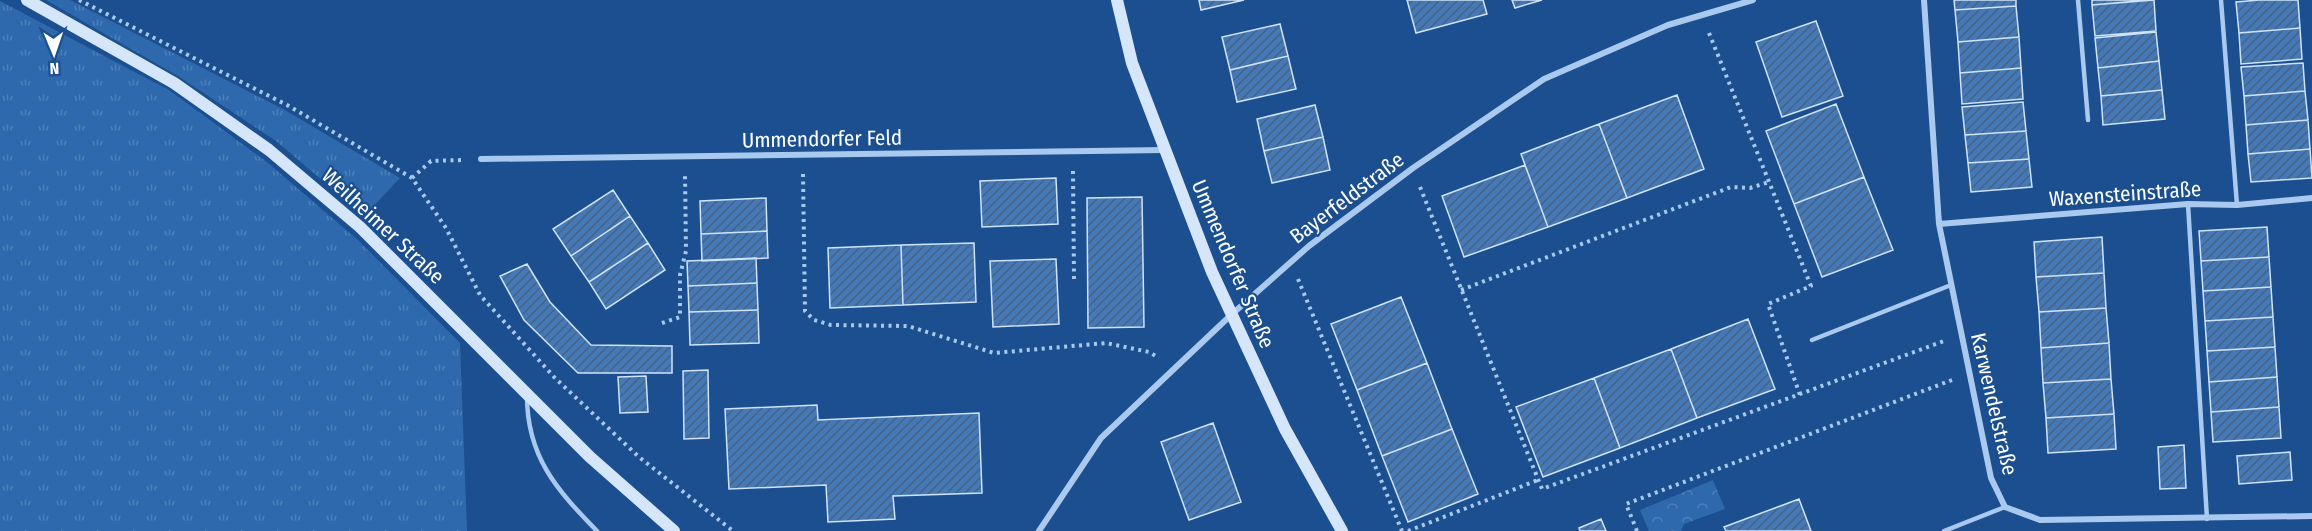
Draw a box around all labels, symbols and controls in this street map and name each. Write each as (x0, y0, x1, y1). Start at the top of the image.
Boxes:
north arrow (24, 24, 84, 84)
text: N (49, 59, 60, 78)
street label: Ummendorfer Feld (742, 125, 902, 153)
street label: Bayerfeldstraße (1285, 147, 1409, 249)
street label: Weilheimer Straße (316, 163, 450, 289)
street label: Ummendorfer Straße (1186, 176, 1280, 352)
street label: Waxensteinstraße (2048, 176, 2202, 212)
street label: Karwendelstraße (1965, 330, 2023, 478)

